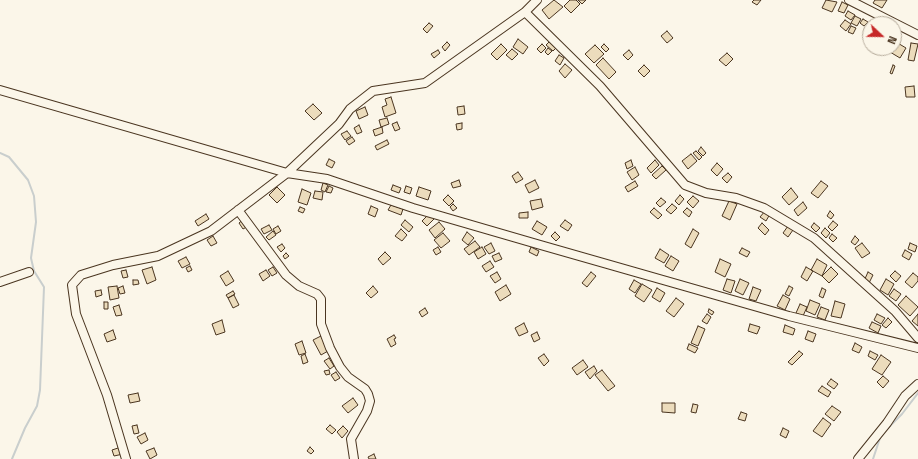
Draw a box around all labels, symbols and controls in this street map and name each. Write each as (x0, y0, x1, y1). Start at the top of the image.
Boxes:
north arrow (862, 16, 902, 56)
text: N (883, 34, 901, 47)

